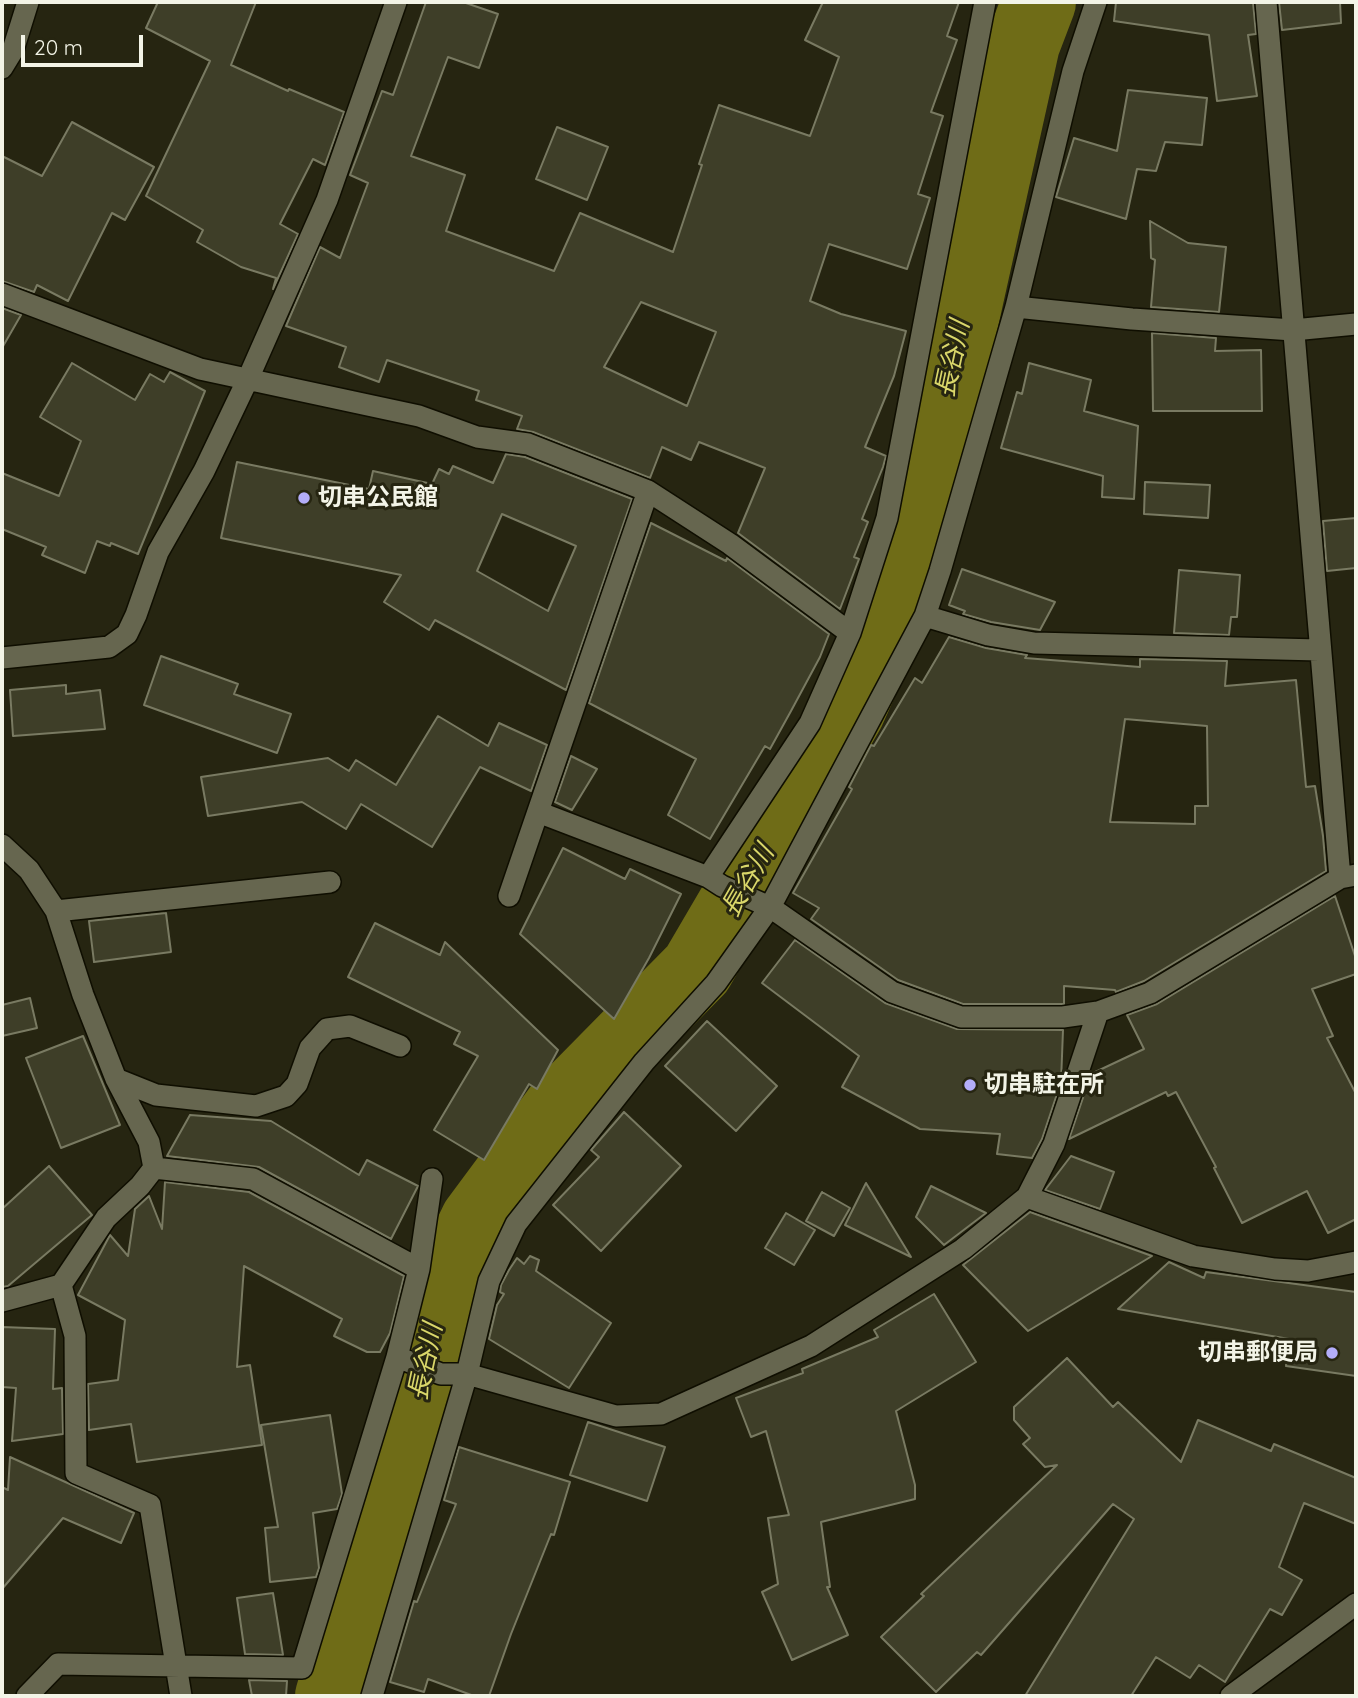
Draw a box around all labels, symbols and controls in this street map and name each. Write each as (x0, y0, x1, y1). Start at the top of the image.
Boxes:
scale bar (24, 21, 147, 65)
text: 20 m (34, 34, 83, 60)
water label: 長谷川 (930, 318, 976, 400)
place label: 切串公民館 (318, 484, 438, 512)
marker: 切串公民館 (296, 490, 312, 506)
water label: 長谷川 (715, 839, 781, 923)
place label: 切串駐在所 (984, 1071, 1104, 1099)
marker: 切串駐在所 (962, 1077, 978, 1093)
water label: 長谷川 (403, 1321, 449, 1403)
place label: 切串郵便局 (1198, 1339, 1318, 1367)
marker: 切串郵便局 (1324, 1345, 1340, 1361)

